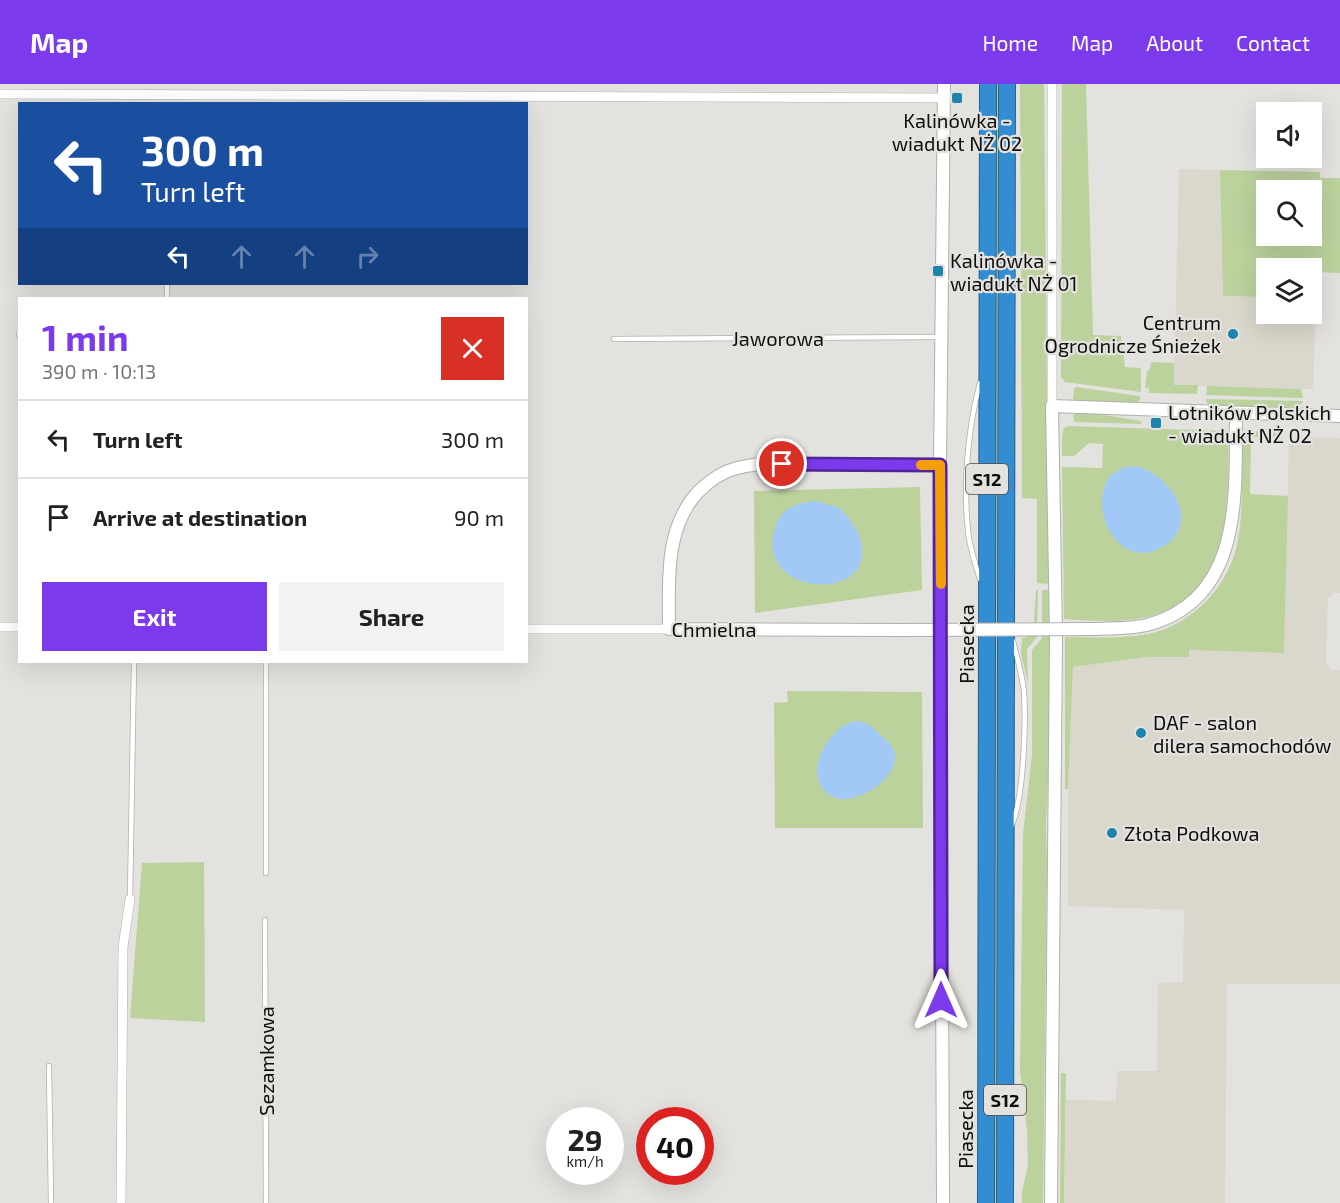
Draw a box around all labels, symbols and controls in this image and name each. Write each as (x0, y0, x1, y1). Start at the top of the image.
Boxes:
text: Map (30, 25, 88, 59)
text: Home (982, 30, 1038, 55)
text: Map (1071, 30, 1113, 55)
text: About (1146, 30, 1203, 55)
text: Contact (1236, 30, 1310, 55)
marker: Kalinówka - wiadukt NŻ 02 (950, 91, 964, 105)
map controls (1256, 102, 1322, 324)
button: sound (1256, 102, 1322, 168)
place label: Kalinówka - wiadukt NŻ 02 (892, 108, 1022, 155)
text: 300 m (141, 124, 264, 174)
icon: left (42, 126, 120, 204)
text: Turn left (141, 175, 245, 207)
button: search (1256, 180, 1322, 246)
icon: left (162, 240, 195, 273)
icon: ahead (225, 240, 258, 273)
icon: ahead (288, 240, 321, 273)
icon: right (351, 240, 384, 273)
place label: Kalinówka - wiadukt NŻ 01 (950, 248, 1077, 295)
button: layers (1256, 258, 1322, 324)
marker: Kalinówka - wiadukt NŻ 01 (931, 264, 945, 278)
place label: Centrum Ogrodnicze Śnieżek (1045, 310, 1221, 357)
text: 1 min (42, 315, 129, 358)
button: close (441, 317, 504, 380)
street label: Jaworowa (732, 326, 824, 350)
marker: Centrum Ogrodnicze Śnieżek (1226, 327, 1240, 341)
text: 390 m · 10:13 (42, 359, 156, 383)
place label: Lotników Polskich - wiadukt NŻ 02 (1168, 400, 1331, 447)
marker: Lotników Polskich - wiadukt NŻ 02 (1149, 416, 1163, 430)
icon: left (42, 423, 75, 456)
text: Turn left (93, 426, 182, 452)
text: 300 m (441, 426, 504, 452)
pin (756, 438, 807, 489)
icon: arrive (765, 447, 798, 480)
road number: S12 (966, 464, 1008, 494)
icon: arrive (42, 501, 75, 534)
text: Arrive at destination (93, 504, 307, 530)
text: 90 m (454, 504, 504, 530)
button: Exit (42, 582, 267, 651)
button: Share (279, 582, 504, 651)
street label: Piasecka (954, 604, 978, 684)
street label: Chmielna (672, 617, 756, 641)
place label: DAF - salon dilera samochodów (1153, 710, 1332, 757)
marker: DAF - salon dilera samochodów (1134, 726, 1148, 740)
place label: Złota Podkowa (1124, 821, 1259, 845)
marker: Złota Podkowa (1105, 826, 1119, 840)
position arrow (909, 968, 973, 1032)
street label: Sezamkowa (254, 1006, 278, 1116)
road number: S12 (984, 1085, 1026, 1115)
street label: Piasecka (953, 1089, 977, 1169)
speed limit sign: 40 (636, 1107, 714, 1185)
text: 29 (567, 1121, 603, 1157)
text: km/h (566, 1152, 604, 1170)

